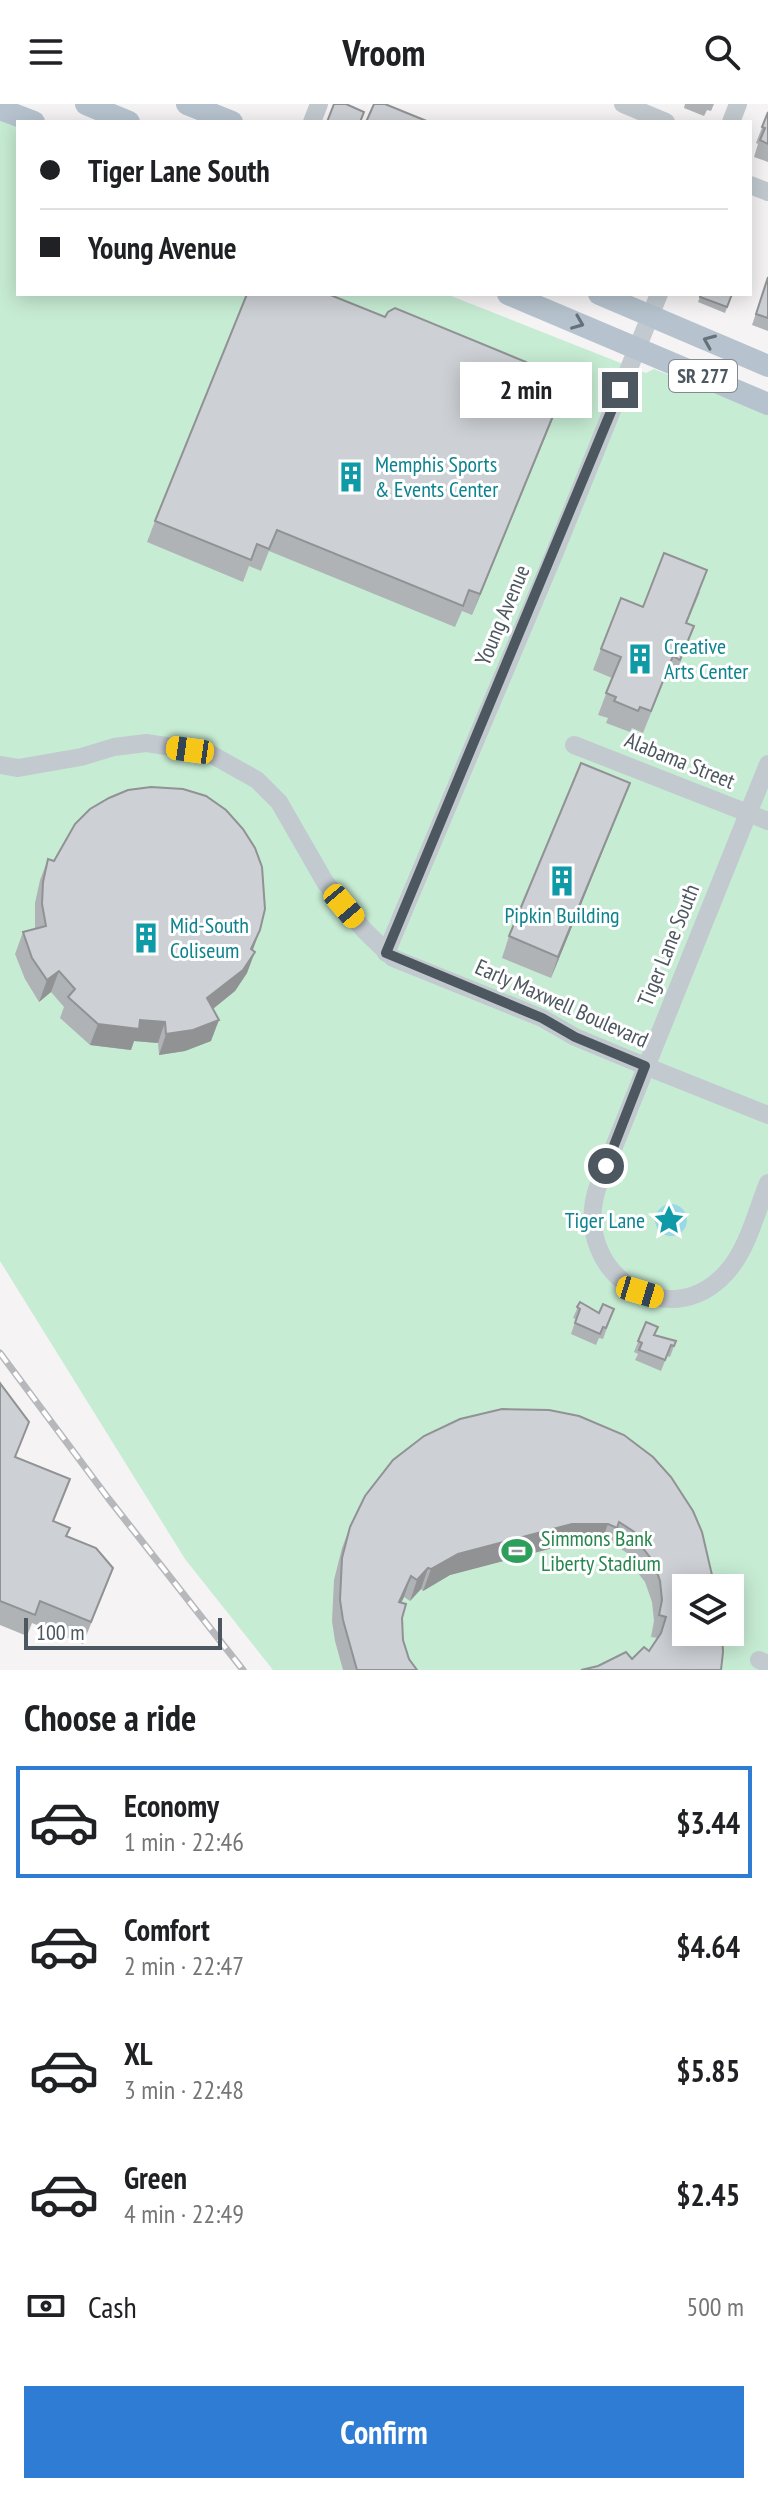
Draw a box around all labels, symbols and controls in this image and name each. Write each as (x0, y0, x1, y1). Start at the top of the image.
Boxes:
text: Vroom (343, 29, 425, 76)
icon: menu (24, 30, 68, 74)
icon: search (700, 30, 744, 74)
text: Tiger Lane South (88, 151, 270, 190)
text: Young Avenue (88, 228, 237, 267)
one-way arrow (570, 314, 584, 330)
one-way arrow (703, 334, 717, 350)
road number: SR 277 (669, 360, 737, 392)
callout: 2 min (460, 362, 592, 418)
route end (602, 372, 638, 408)
text: 2 min (500, 373, 552, 406)
place label: Memphis Sports & Events Center (375, 450, 498, 503)
building icon: Memphis Sports & Events Center (334, 460, 368, 494)
street label: Young Avenue (468, 561, 536, 669)
place label: Creative Arts Center (664, 632, 748, 685)
building icon: Creative Arts Center (623, 642, 657, 676)
street label: Alabama Street (621, 725, 739, 795)
car (165, 735, 215, 765)
building icon: Pipkin Building (545, 864, 579, 898)
car (319, 880, 369, 932)
street label: Tiger Lane South (631, 880, 705, 1010)
place label: Pipkin Building (504, 901, 620, 929)
place label: Mid-South Coliseum (170, 911, 249, 964)
building icon: Mid-South Coliseum (129, 921, 163, 955)
street label: Early Maxwell Boulevard (471, 952, 653, 1054)
route start (588, 1148, 624, 1184)
place icon: Tiger Lane (652, 1203, 686, 1237)
place label: Tiger Lane (565, 1206, 645, 1234)
car (614, 1274, 666, 1310)
place label: Simmons Bank Liberty Stadium (541, 1524, 661, 1577)
sports icon: Simmons Bank Liberty Stadium (500, 1534, 534, 1568)
map controls (672, 1574, 744, 1646)
button: layers (672, 1574, 744, 1646)
scale bar (24, 1614, 222, 1650)
text: 100 m (36, 1618, 85, 1646)
text: Choose a ride (24, 1694, 196, 1741)
icon: car (28, 1786, 100, 1858)
text: Economy (124, 1786, 219, 1825)
text: $3.44 (676, 1803, 740, 1842)
text: 1 min · 22:46 (124, 1825, 244, 1858)
icon: car (28, 1910, 100, 1982)
text: Comfort (124, 1910, 210, 1949)
text: $4.64 (676, 1927, 740, 1966)
text: 2 min · 22:47 (124, 1949, 244, 1982)
icon: car (28, 2034, 100, 2106)
text: XL (124, 2034, 153, 2073)
text: $5.85 (676, 2051, 740, 2090)
text: 3 min · 22:48 (124, 2073, 244, 2106)
icon: car (28, 2158, 100, 2230)
text: Green (124, 2158, 187, 2197)
text: $2.45 (676, 2175, 740, 2214)
text: 4 min · 22:49 (124, 2197, 244, 2230)
icon: cash (24, 2284, 68, 2328)
text: Cash (88, 2287, 137, 2326)
text: 500 m (686, 2290, 744, 2323)
button: Confirm (24, 2386, 744, 2478)

